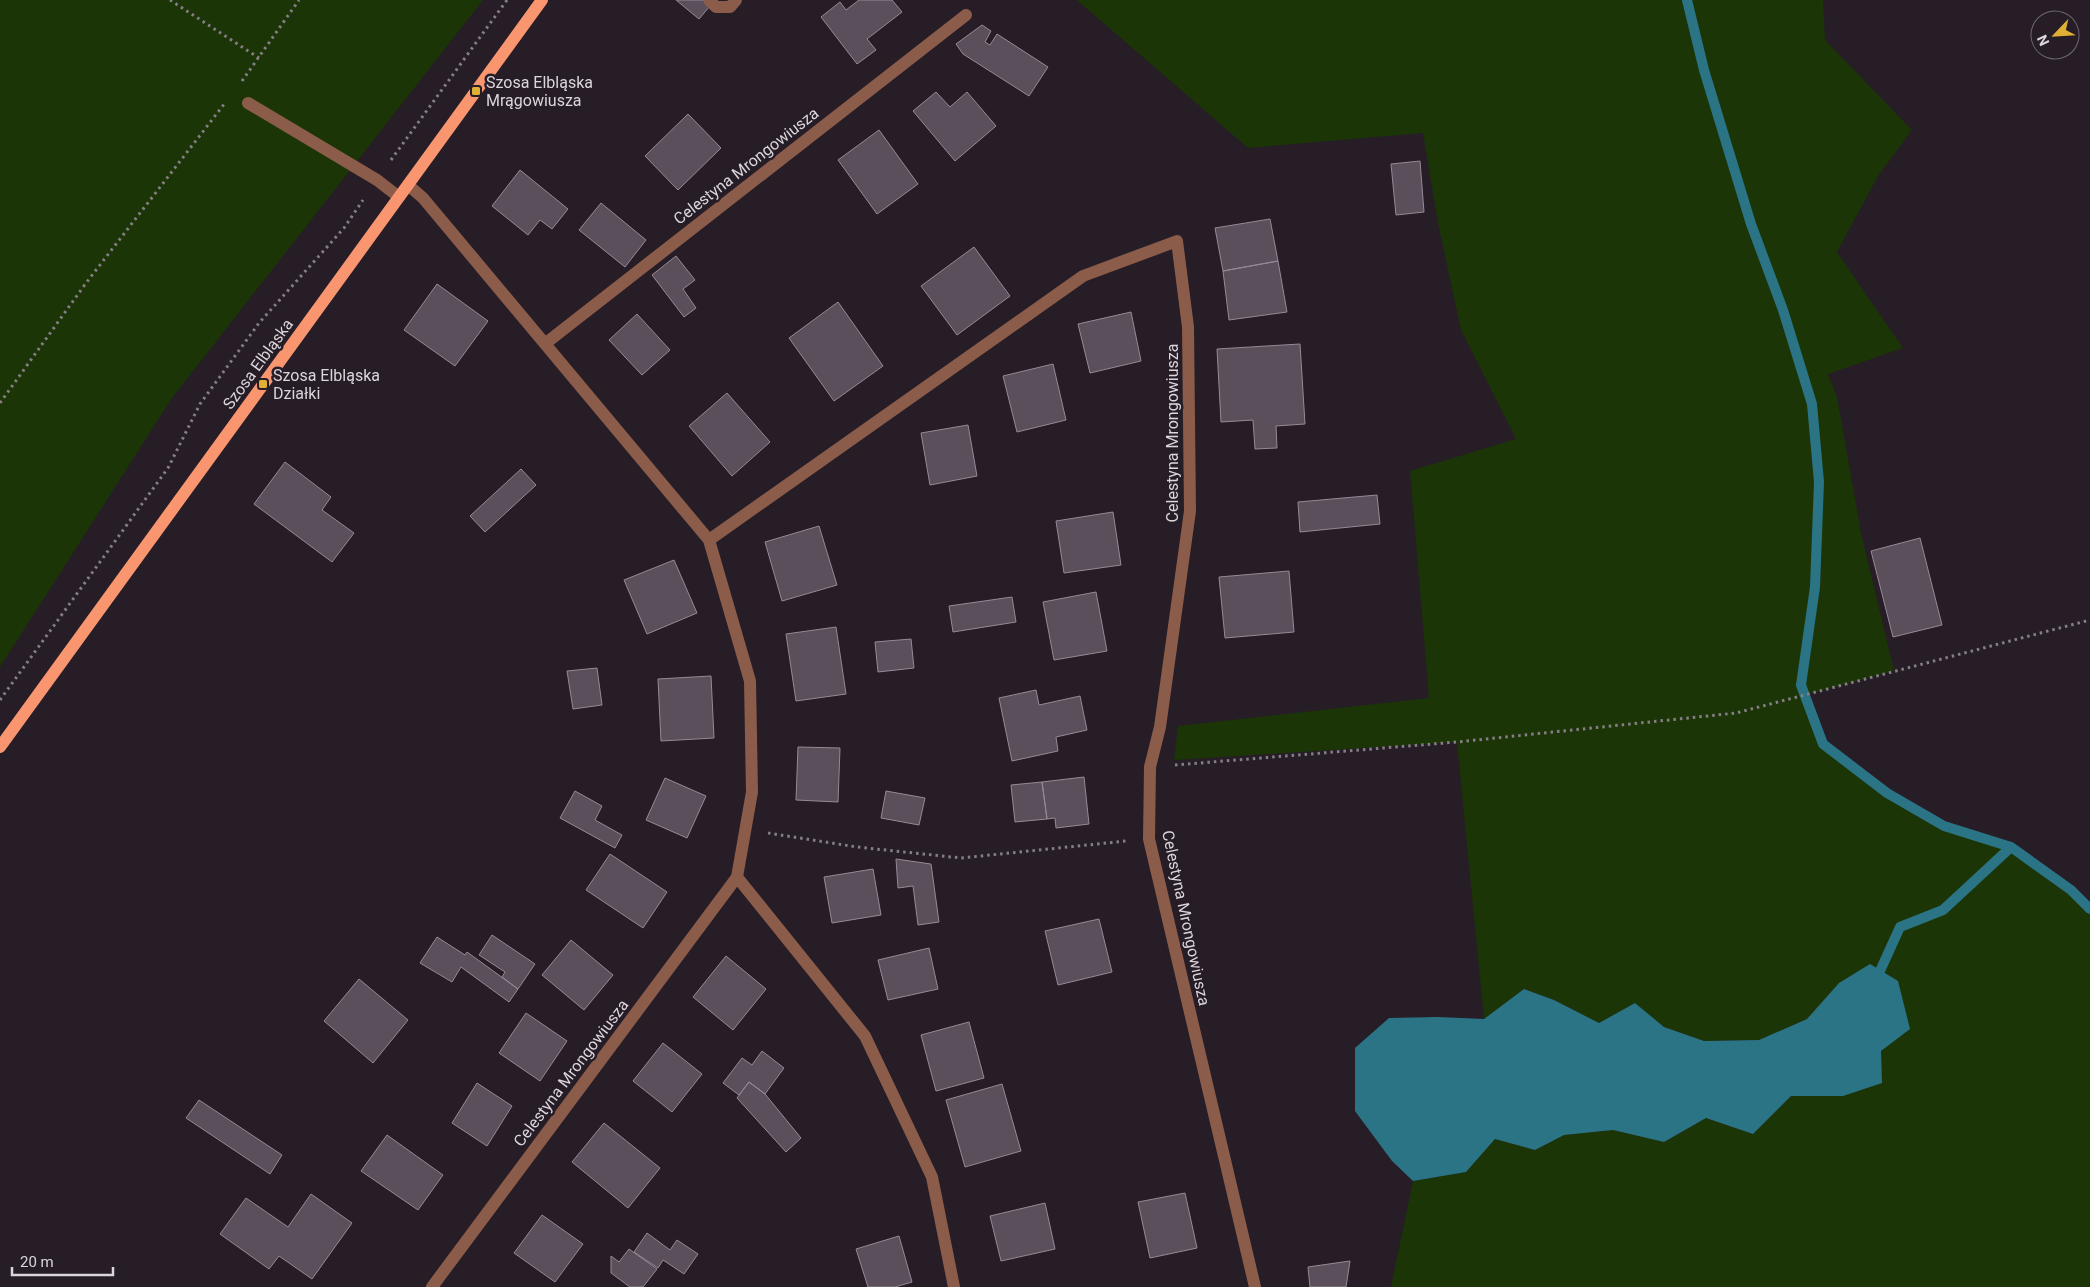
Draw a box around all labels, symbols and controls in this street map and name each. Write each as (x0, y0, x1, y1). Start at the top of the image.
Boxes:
north arrow (2030, 10, 2080, 60)
text: N (2034, 33, 2053, 48)
place label: Szosa Elbląska Mrągowiusza (486, 73, 593, 110)
marker: Szosa Elbląska Mrągowiusza (470, 85, 482, 97)
street label: Celestyna Mrongowiusza (670, 103, 822, 229)
street label: Szosa Elbląska (219, 315, 297, 413)
street label: Celestyna Mrongowiusza (1163, 344, 1182, 522)
place label: Szosa Elbląska Działki (273, 366, 380, 403)
marker: Szosa Elbląska Działki (257, 378, 269, 390)
street label: Celestyna Mrongowiusza (1158, 829, 1214, 1007)
street label: Celestyna Mrongowiusza (510, 996, 632, 1150)
scale bar (12, 1244, 114, 1276)
text: 20 m (20, 1253, 54, 1271)

